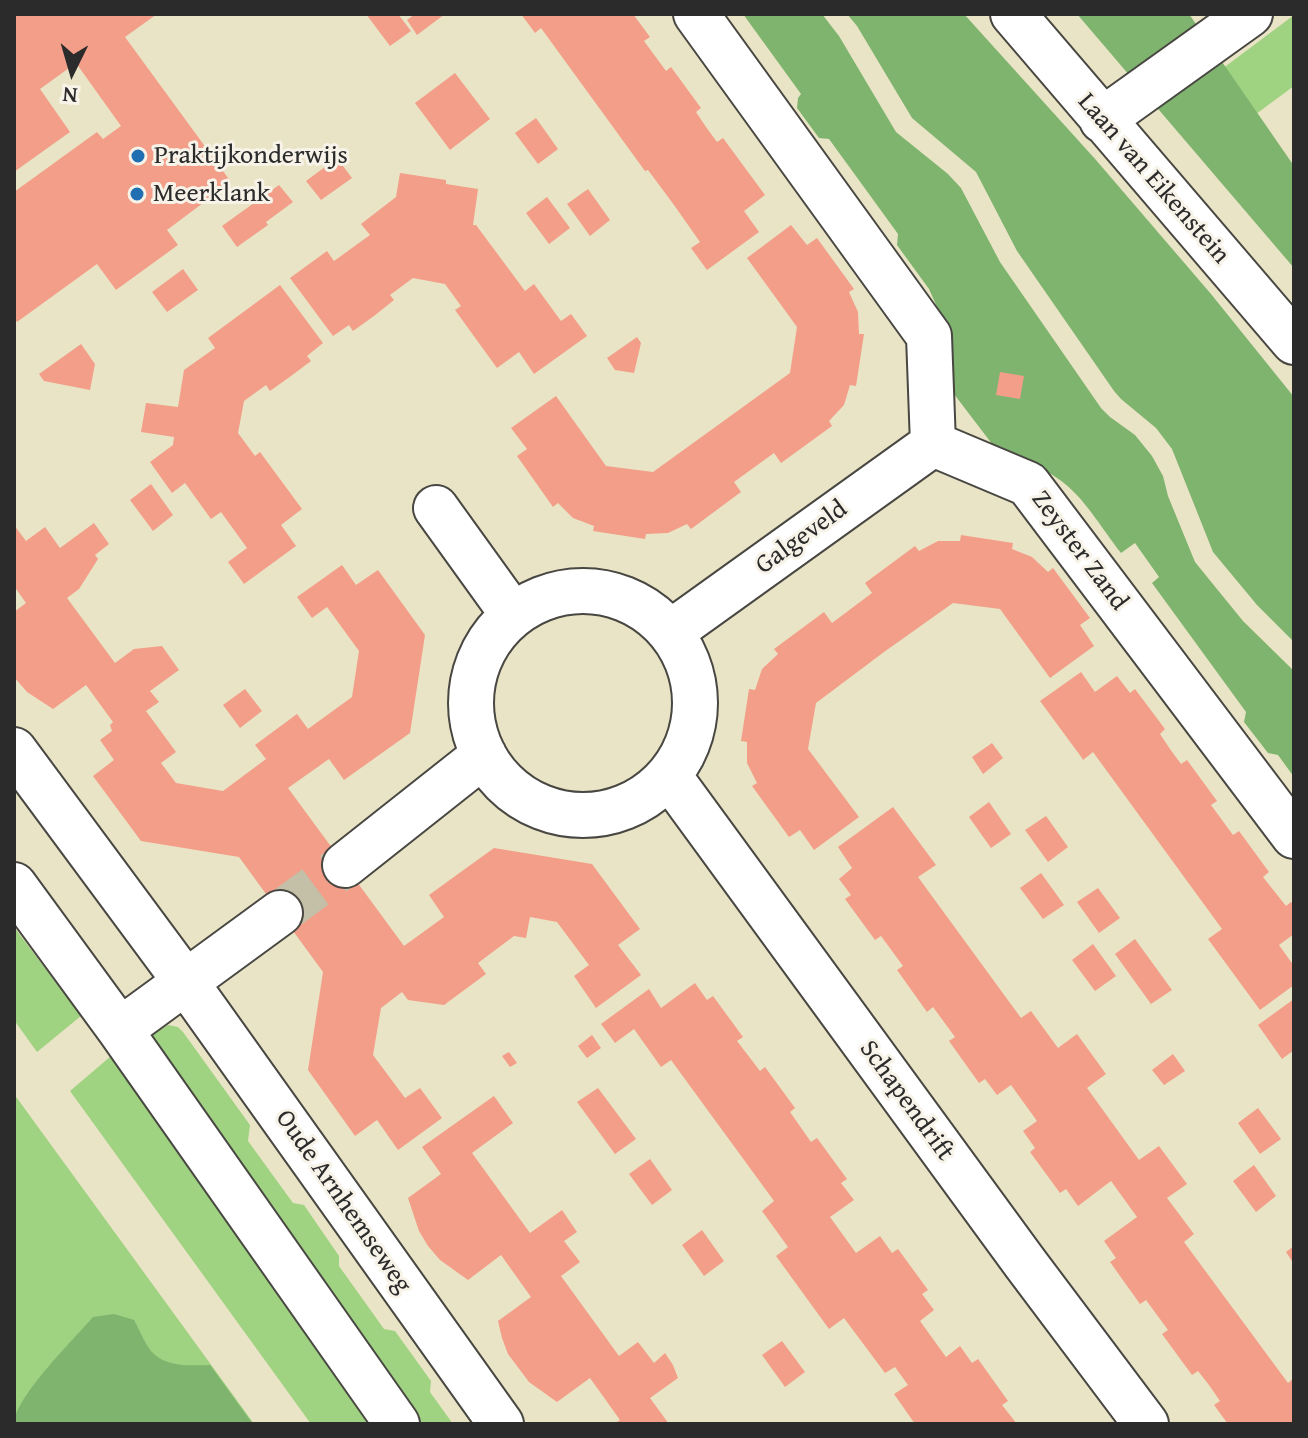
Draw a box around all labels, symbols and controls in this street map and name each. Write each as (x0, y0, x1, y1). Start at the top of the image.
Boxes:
north arrow (32, 32, 112, 112)
text: N (61, 79, 79, 112)
street label: Laan van Eikenstein (1070, 87, 1236, 271)
place label: Praktijkonderwijs (154, 140, 348, 172)
marker: Praktijkonderwijs (129, 147, 147, 165)
place label: Meerklank (153, 178, 270, 210)
marker: Meerklank (128, 185, 146, 203)
street label: Zeyster Zand (1024, 485, 1134, 617)
street label: Galgeveld (750, 494, 854, 582)
street label: Schapendrift (852, 1035, 960, 1167)
street label: Oude Arnhemseweg (268, 1104, 418, 1300)

